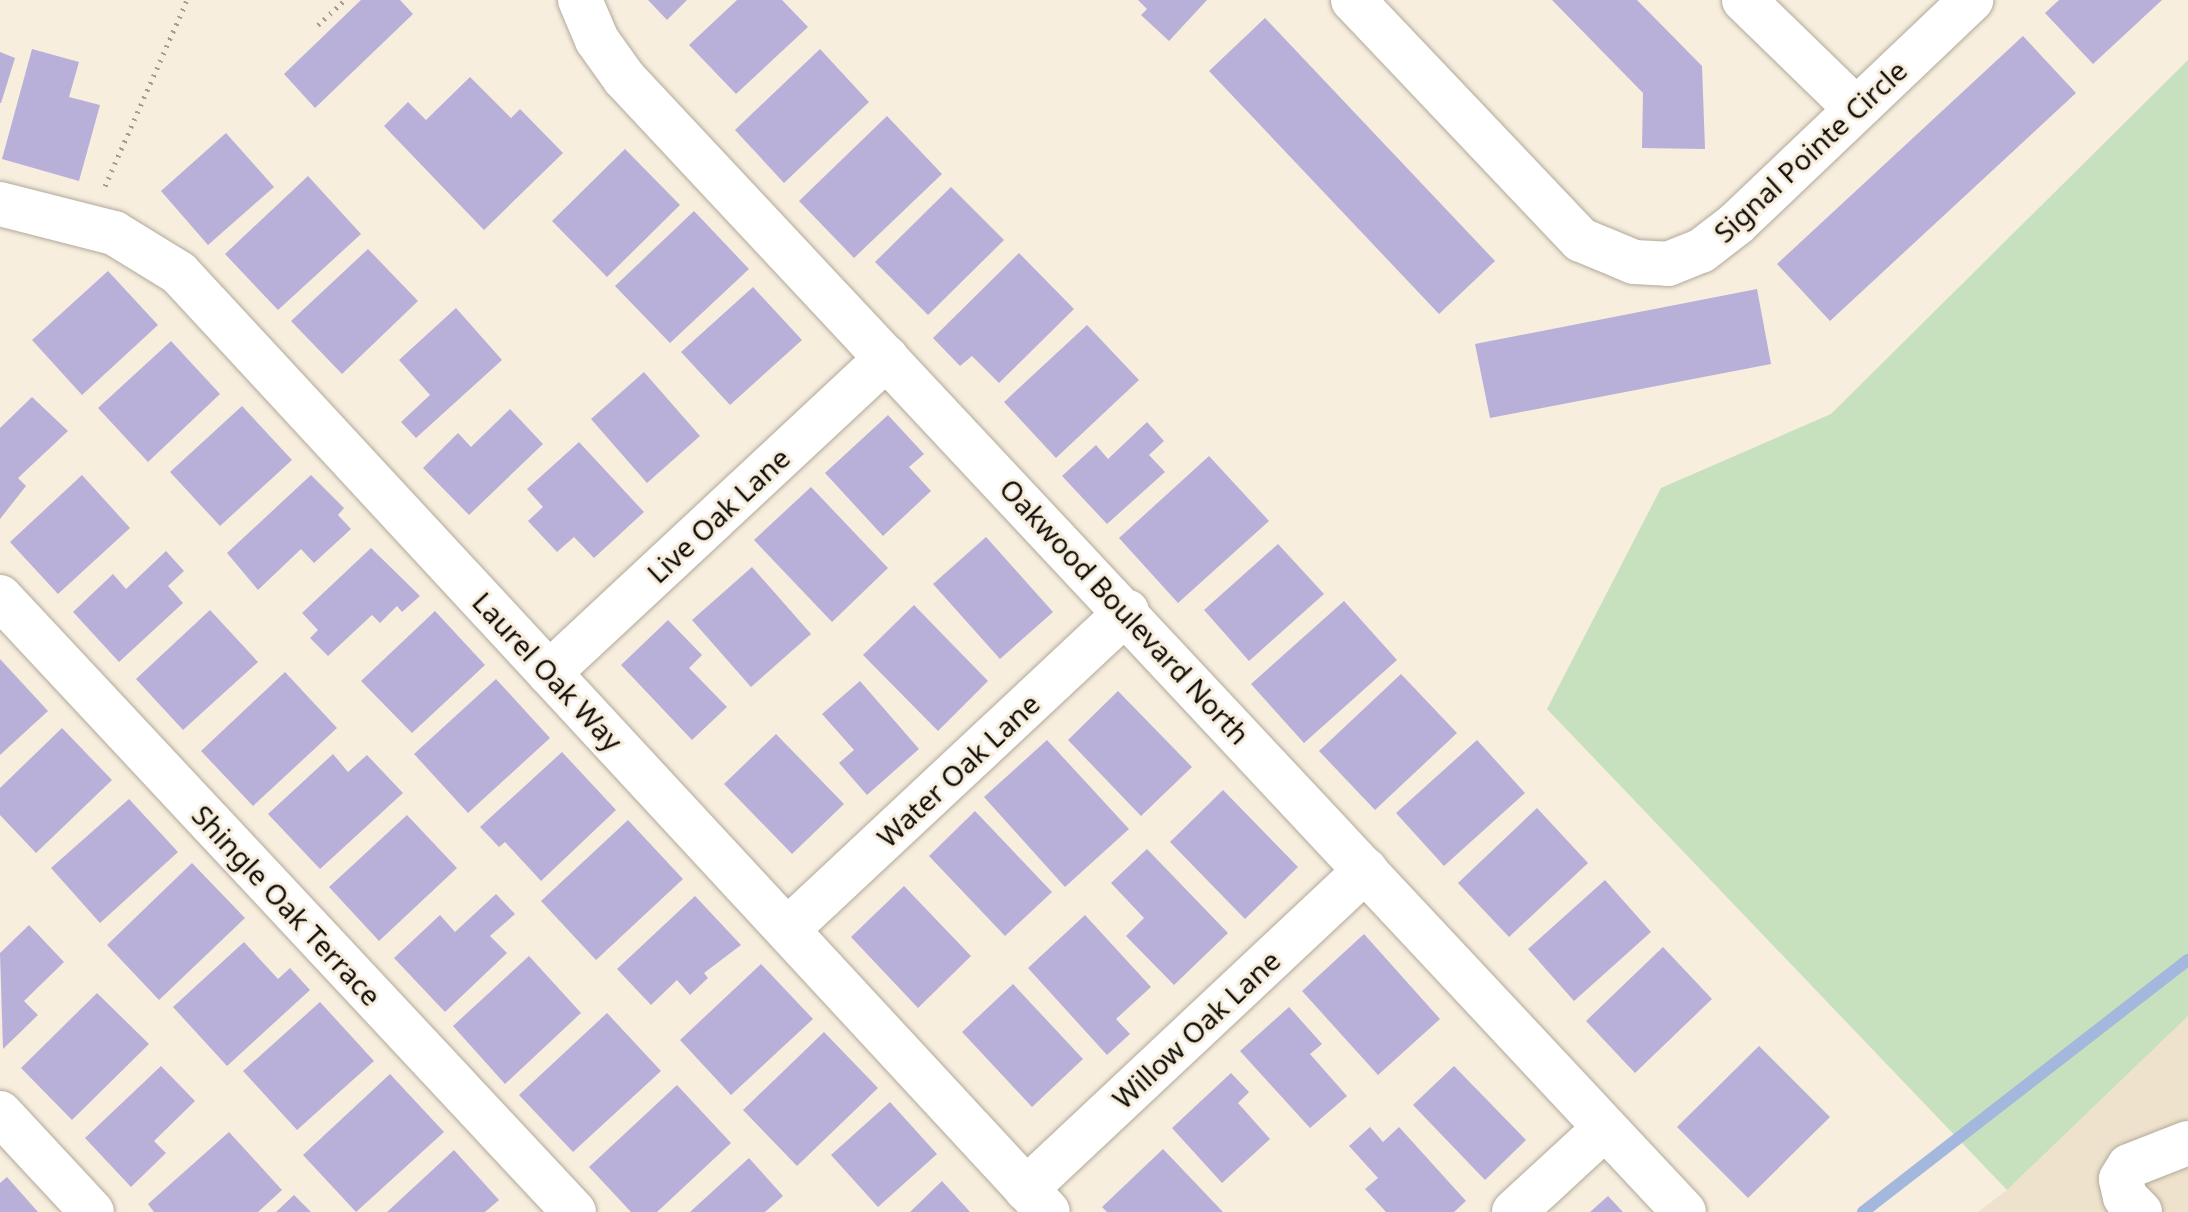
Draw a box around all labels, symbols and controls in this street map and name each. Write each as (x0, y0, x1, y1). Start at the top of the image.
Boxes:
street label: Signal Pointe Circle (1707, 53, 1913, 249)
street label: Live Oak Lane (640, 440, 796, 590)
street label: Oakwood Boulevard North (993, 471, 1257, 751)
street label: Laurel Oak Way (466, 585, 630, 757)
street label: Water Oak Lane (870, 686, 1046, 854)
street label: Shingle Oak Terrace (186, 798, 388, 1012)
street label: Willow Oak Lane (1105, 943, 1287, 1115)

